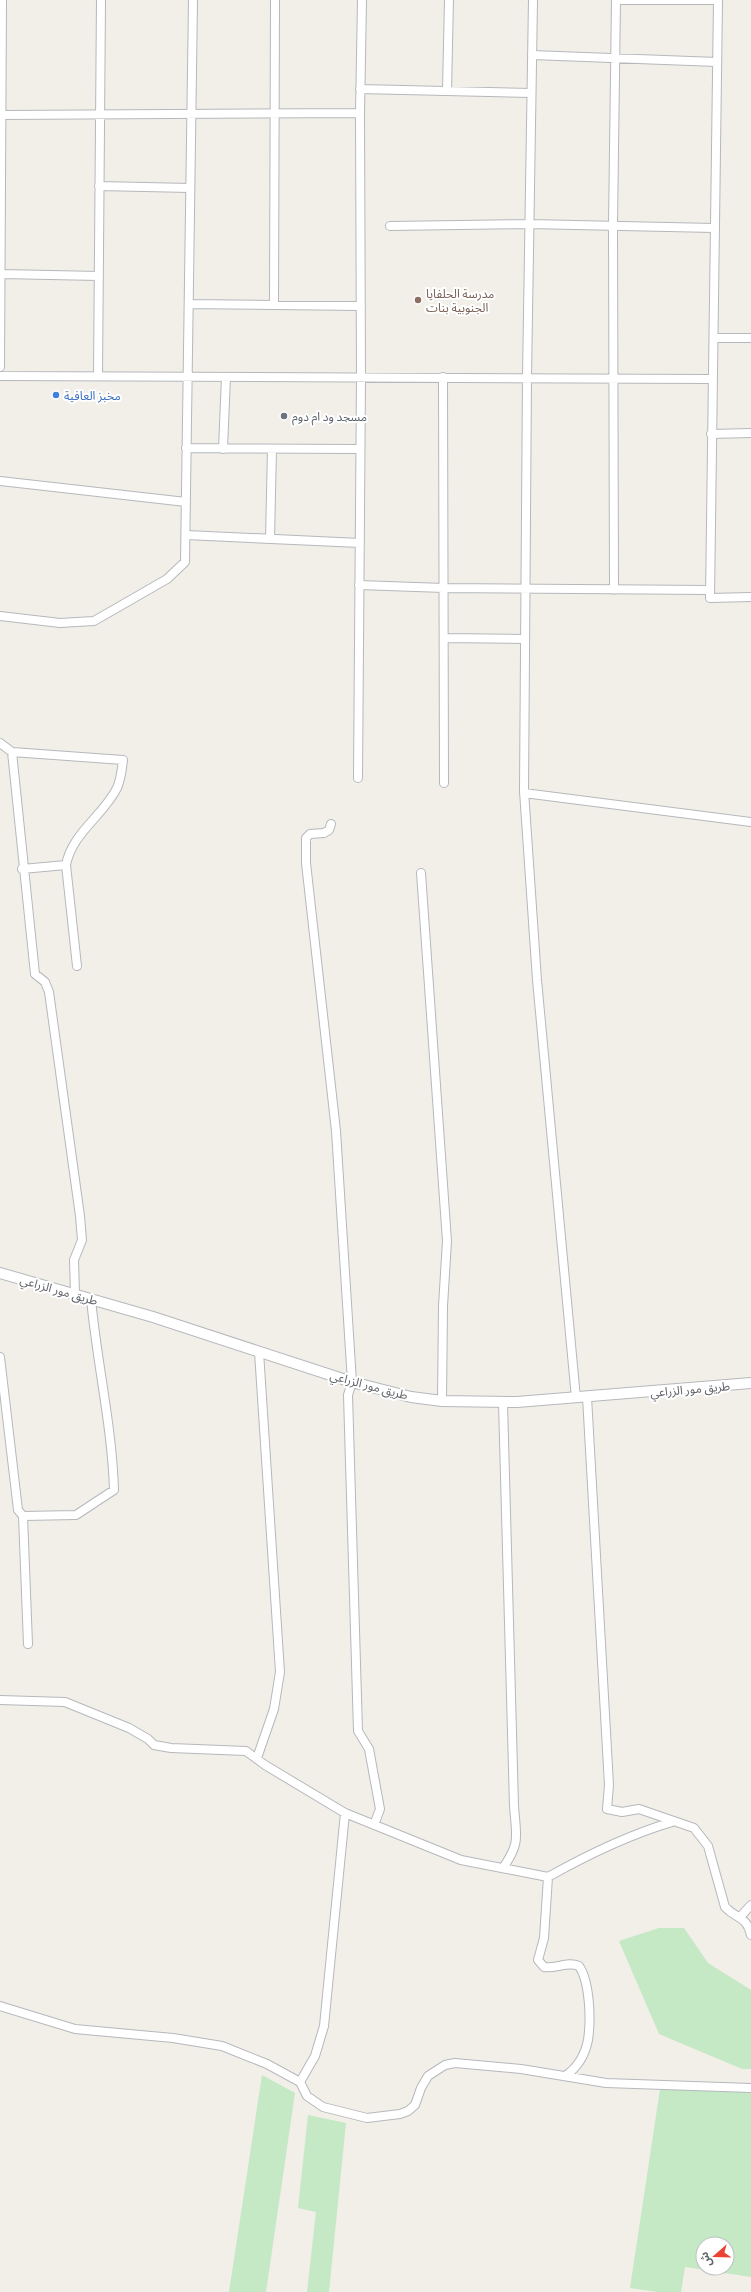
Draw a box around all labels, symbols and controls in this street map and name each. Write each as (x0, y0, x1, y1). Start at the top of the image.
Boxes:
place label: مدرسة الحلفايا الجنوبية بنات (426, 284, 494, 317)
marker: مدرسة الحلفايا الجنوبية بنات (413, 295, 423, 305)
place label: مخبز العافية (64, 386, 121, 405)
marker: مخبز العافية (51, 390, 61, 400)
place label: مسجد ود ام دوم (292, 407, 367, 426)
marker: مسجد ود ام دوم (279, 411, 289, 421)
street label: طريق مور الزراعي (18, 1270, 100, 1311)
street label: طريق مور الزراعي (328, 1365, 410, 1405)
street label: طريق مور الزراعي (649, 1376, 731, 1403)
north arrow (695, 2236, 735, 2276)
text: ش (696, 2250, 716, 2269)

